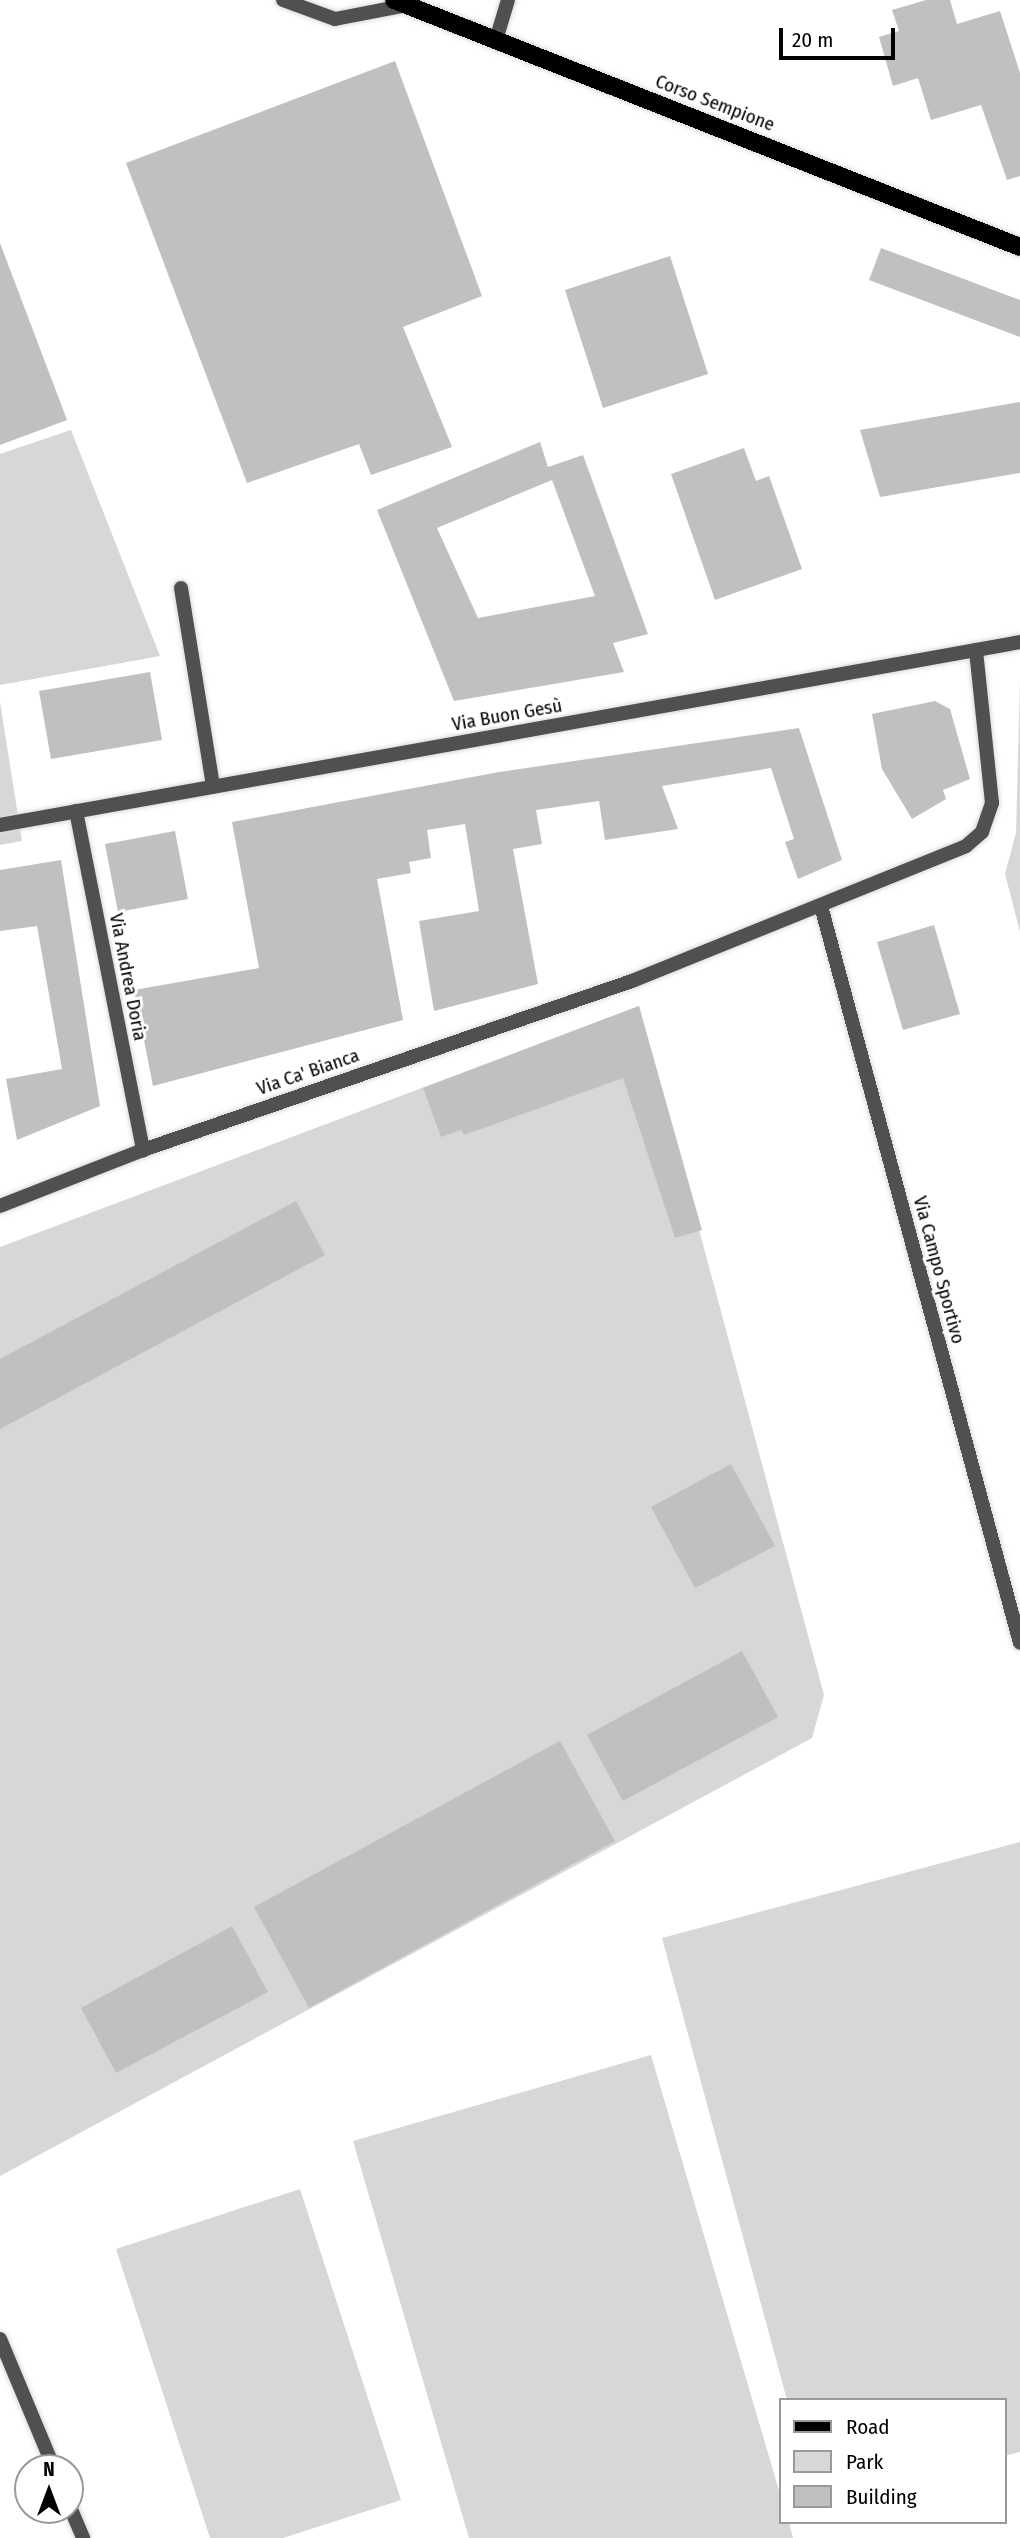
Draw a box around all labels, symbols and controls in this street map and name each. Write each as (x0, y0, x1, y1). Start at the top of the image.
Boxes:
scale bar (782, 14, 898, 58)
text: 20 m (792, 27, 833, 53)
street label: Corso Sempione (652, 70, 778, 136)
street label: Via Buon Gesù (450, 694, 564, 736)
street label: Via Andrea Doria (104, 911, 152, 1043)
street label: Via Ca' Bianca (254, 1044, 362, 1100)
street label: Via Campo Sportivo (908, 1194, 970, 1346)
legend (778, 2398, 1006, 2524)
text: Road (846, 2414, 890, 2440)
text: Park (846, 2449, 883, 2475)
north arrow (14, 2454, 84, 2524)
text: N (43, 2458, 55, 2481)
text: Building (846, 2484, 917, 2510)

